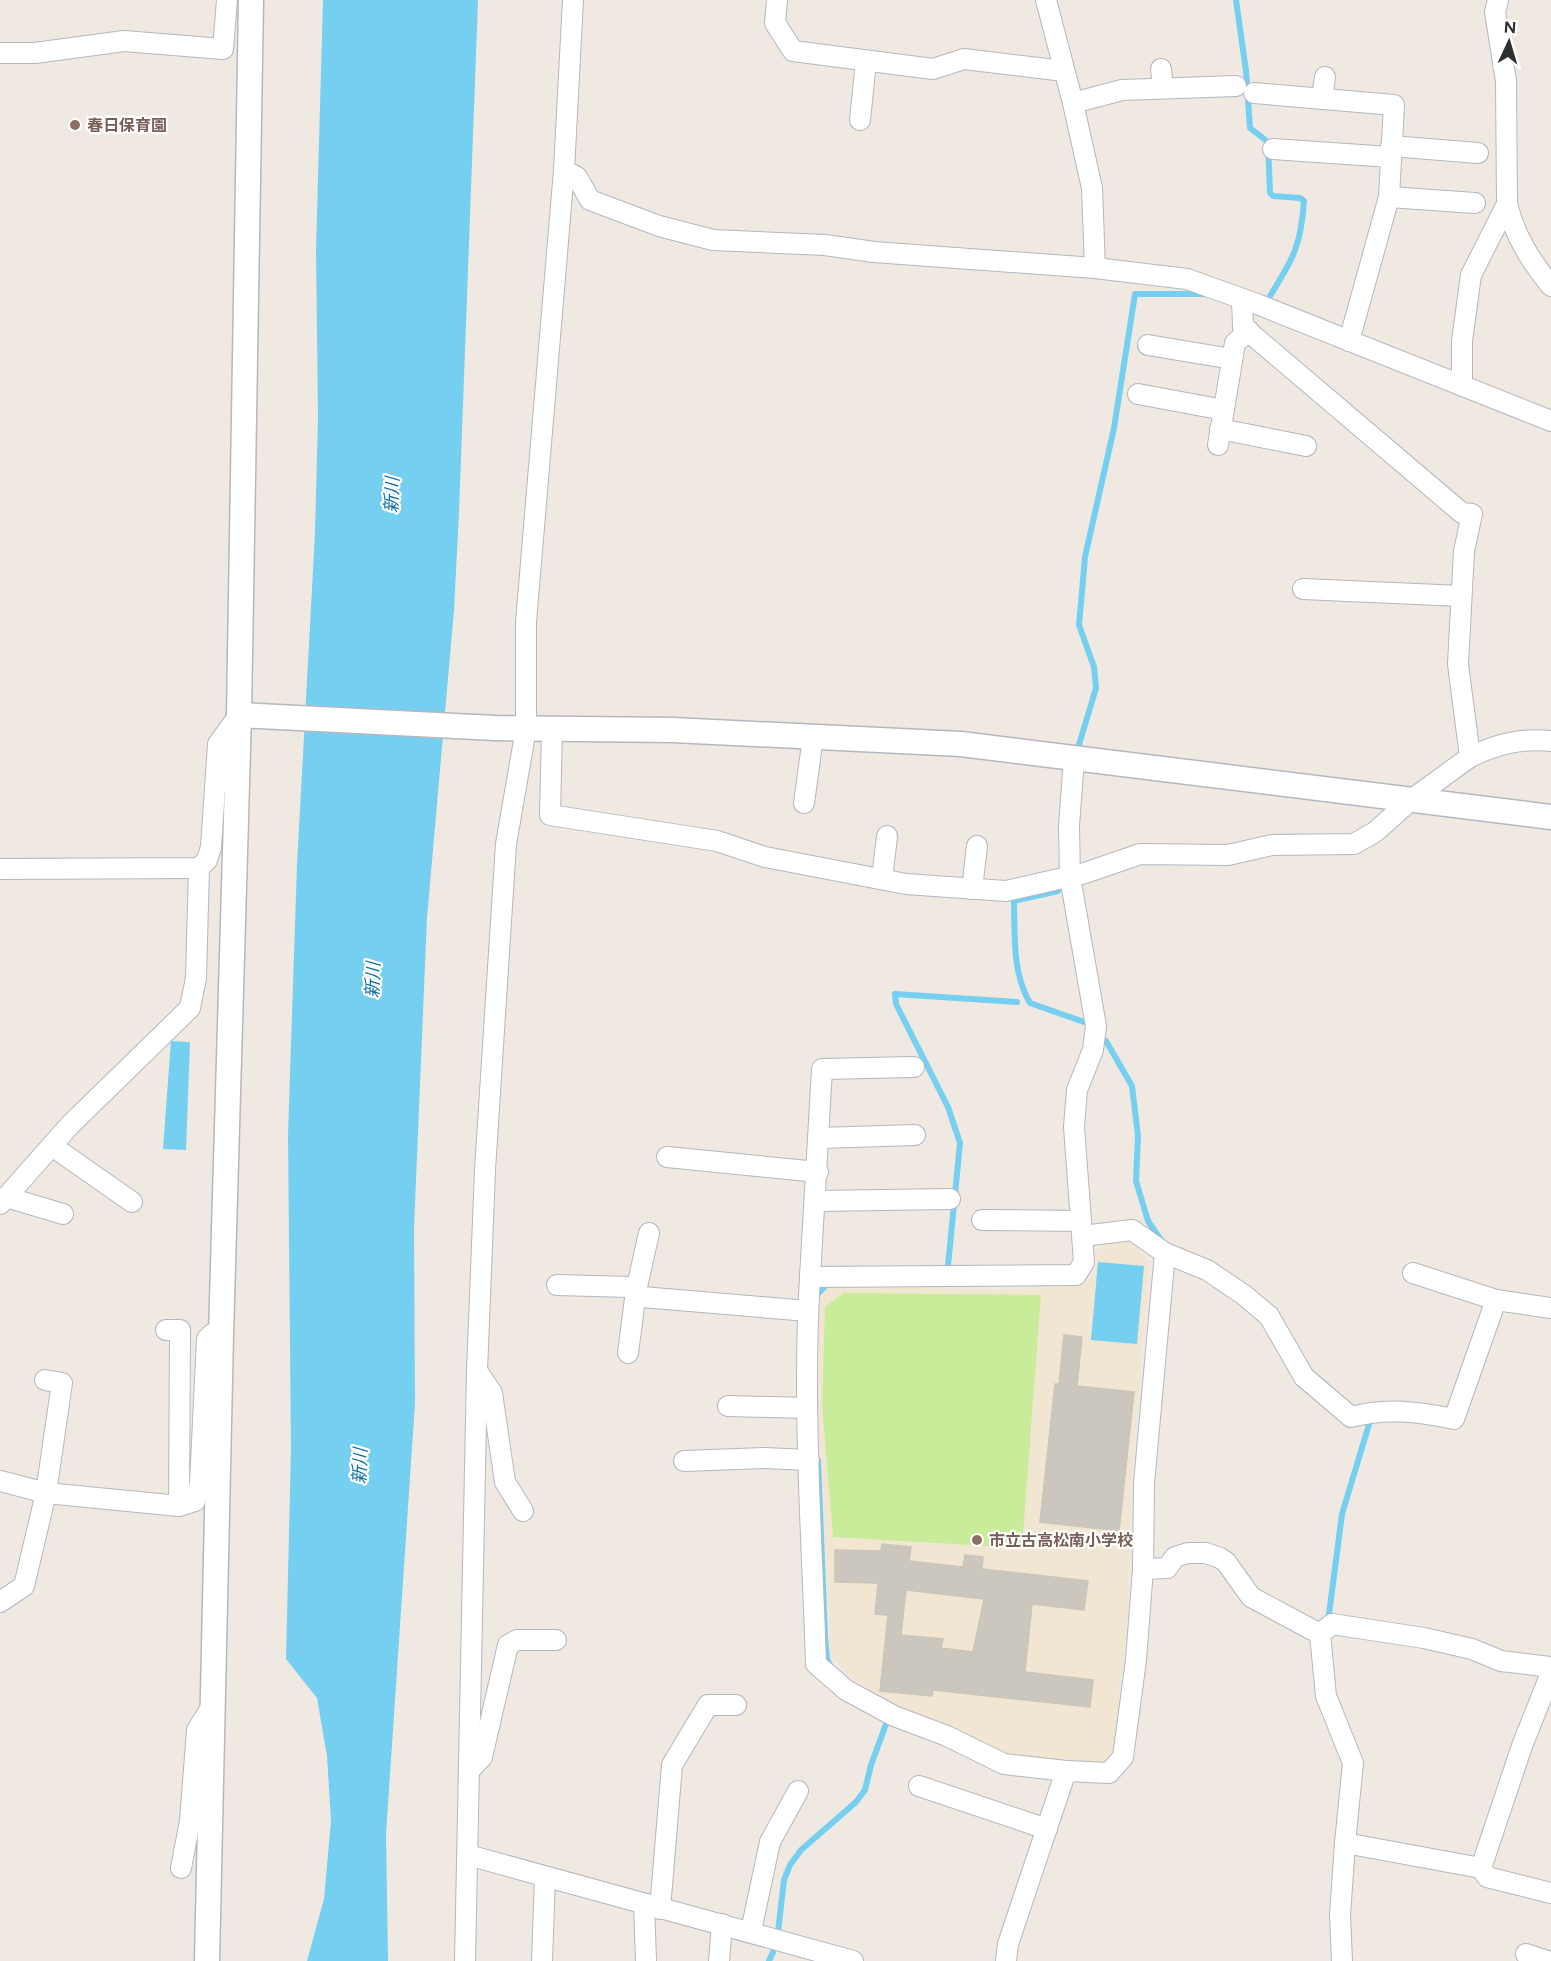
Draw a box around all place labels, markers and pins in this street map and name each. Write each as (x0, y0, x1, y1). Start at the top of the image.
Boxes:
place label: 春日保育園 (87, 116, 167, 135)
marker: 春日保育園 (68, 118, 82, 132)
place label: 市立古高松南小学校 (989, 1531, 1133, 1550)
marker: 市立古高松南小学校 (970, 1533, 984, 1547)

